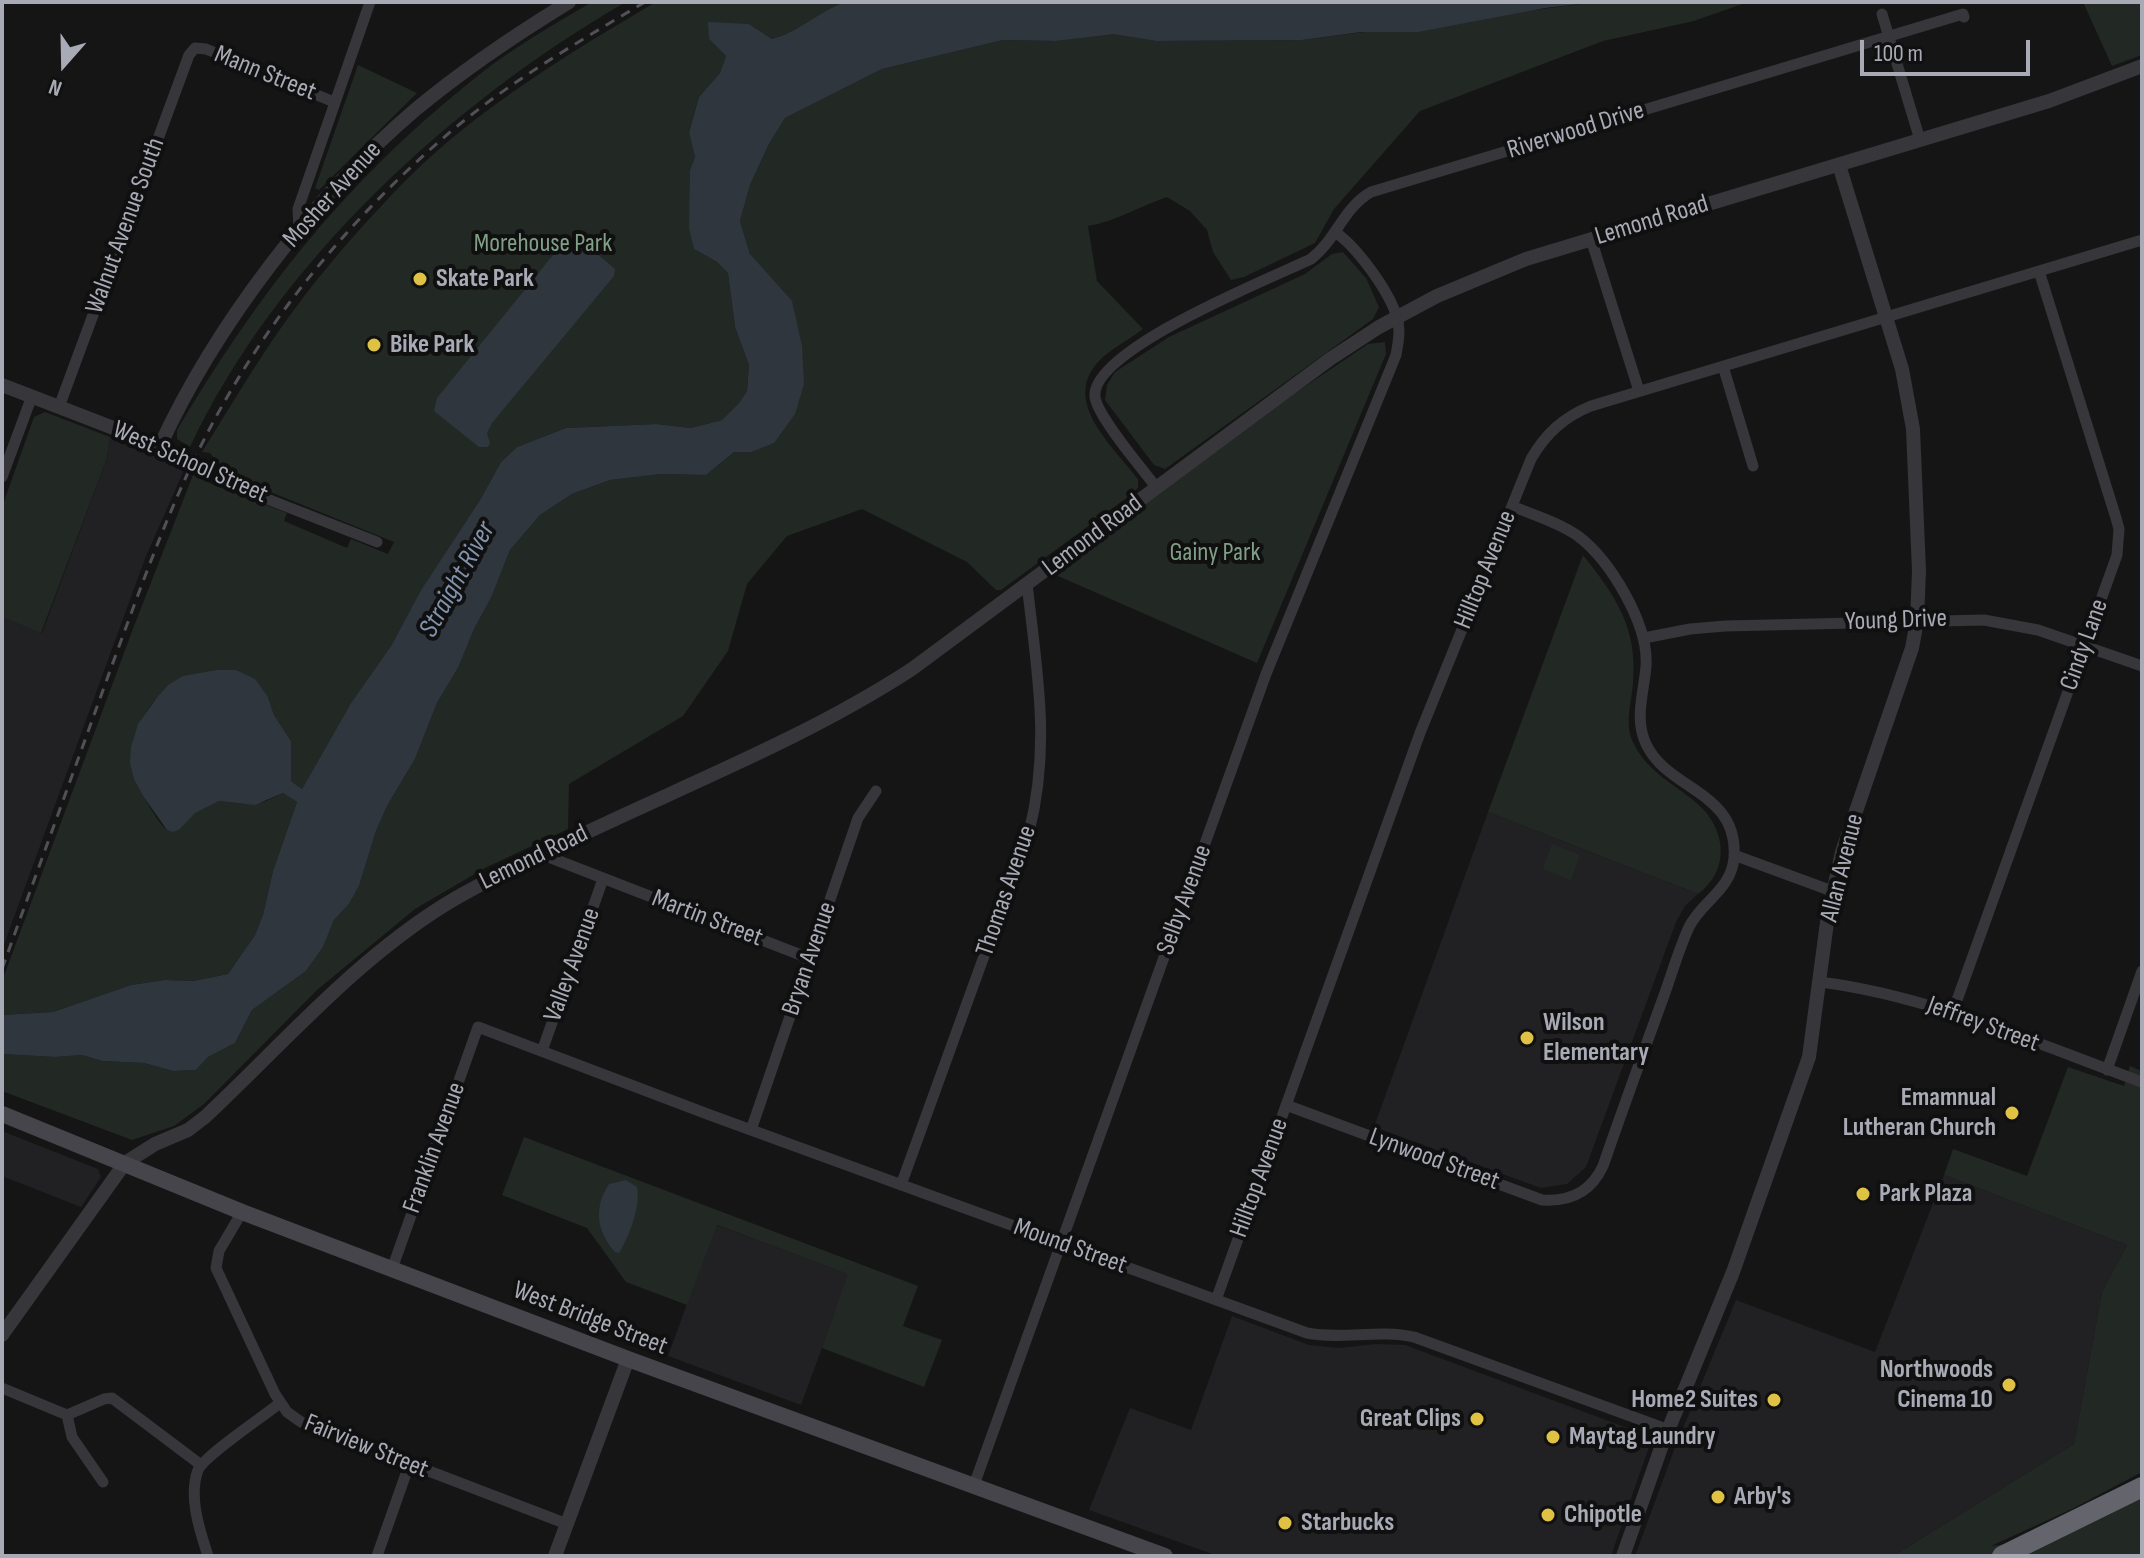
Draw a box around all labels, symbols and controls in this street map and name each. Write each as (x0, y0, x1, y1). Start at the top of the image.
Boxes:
north arrow (24, 24, 104, 104)
scale bar (1864, 24, 2034, 74)
text: 100 m (1874, 39, 1923, 68)
street label: Mann Street (210, 40, 320, 108)
text: N (45, 72, 66, 102)
street label: Riverwood Drive (1504, 95, 1648, 167)
street label: Walnut Avenue South (80, 134, 172, 318)
street label: Mosher Avenue (277, 135, 389, 255)
street label: Lemond Road (1592, 189, 1712, 253)
park label: Morehouse Park (474, 228, 612, 260)
place label: Skate Park (436, 263, 534, 295)
marker: Skate Park (411, 270, 429, 288)
place label: Bike Park (390, 329, 474, 361)
marker: Bike Park (365, 336, 383, 354)
street label: West School Street (108, 415, 272, 511)
street label: Lemond Road (1037, 488, 1149, 584)
street label: Hilltop Avenue (1448, 506, 1524, 634)
water label: Straight River (413, 516, 503, 644)
park label: Gainy Park (1170, 537, 1260, 569)
street label: Cindy Lane (2054, 595, 2116, 695)
street label: Young Drive (1844, 604, 1948, 638)
street label: Allan Avenue (1815, 811, 1871, 925)
street label: Lemond Road (475, 818, 593, 898)
street label: Thomas Avenue (970, 822, 1044, 960)
street label: Selby Avenue (1151, 841, 1219, 959)
street label: Martin Street (647, 884, 767, 954)
street label: Bryan Avenue (776, 898, 844, 1020)
street label: Valley Avenue (538, 904, 608, 1026)
street label: Jeffrey Street (1923, 990, 2043, 1060)
place label: Wilson Elementary (1543, 1007, 1649, 1068)
marker: Wilson Elementary (1518, 1029, 1536, 1047)
street label: Franklin Avenue (397, 1078, 473, 1218)
place label: Emamnual Lutheran Church (1843, 1082, 1996, 1144)
marker: Emamnual Lutheran Church (2003, 1104, 2021, 1122)
street label: Hilltop Avenue (1224, 1114, 1296, 1242)
street label: Lynwood Street (1365, 1122, 1503, 1198)
place label: Park Plaza (1879, 1178, 1972, 1210)
marker: Park Plaza (1854, 1185, 1872, 1203)
street label: Mound Street (1009, 1212, 1131, 1282)
street label: West Bridge Street (508, 1275, 672, 1363)
place label: Northwoods Cinema 10 (1880, 1354, 1993, 1416)
marker: Northwoods Cinema 10 (2000, 1376, 2018, 1394)
place label: Home2 Suites (1631, 1384, 1758, 1416)
marker: Home2 Suites (1765, 1391, 1783, 1409)
place label: Great Clips (1360, 1403, 1461, 1435)
street label: Fairview Street (300, 1408, 432, 1486)
marker: Great Clips (1468, 1410, 1486, 1428)
place label: Maytag Laundry (1569, 1421, 1716, 1453)
marker: Maytag Laundry (1544, 1428, 1562, 1446)
place label: Arby's (1734, 1481, 1791, 1513)
marker: Arby's (1709, 1488, 1727, 1506)
place label: Chipotle (1564, 1499, 1642, 1531)
marker: Chipotle (1539, 1506, 1557, 1524)
place label: Starbucks (1301, 1507, 1394, 1539)
marker: Starbucks (1276, 1514, 1294, 1532)

